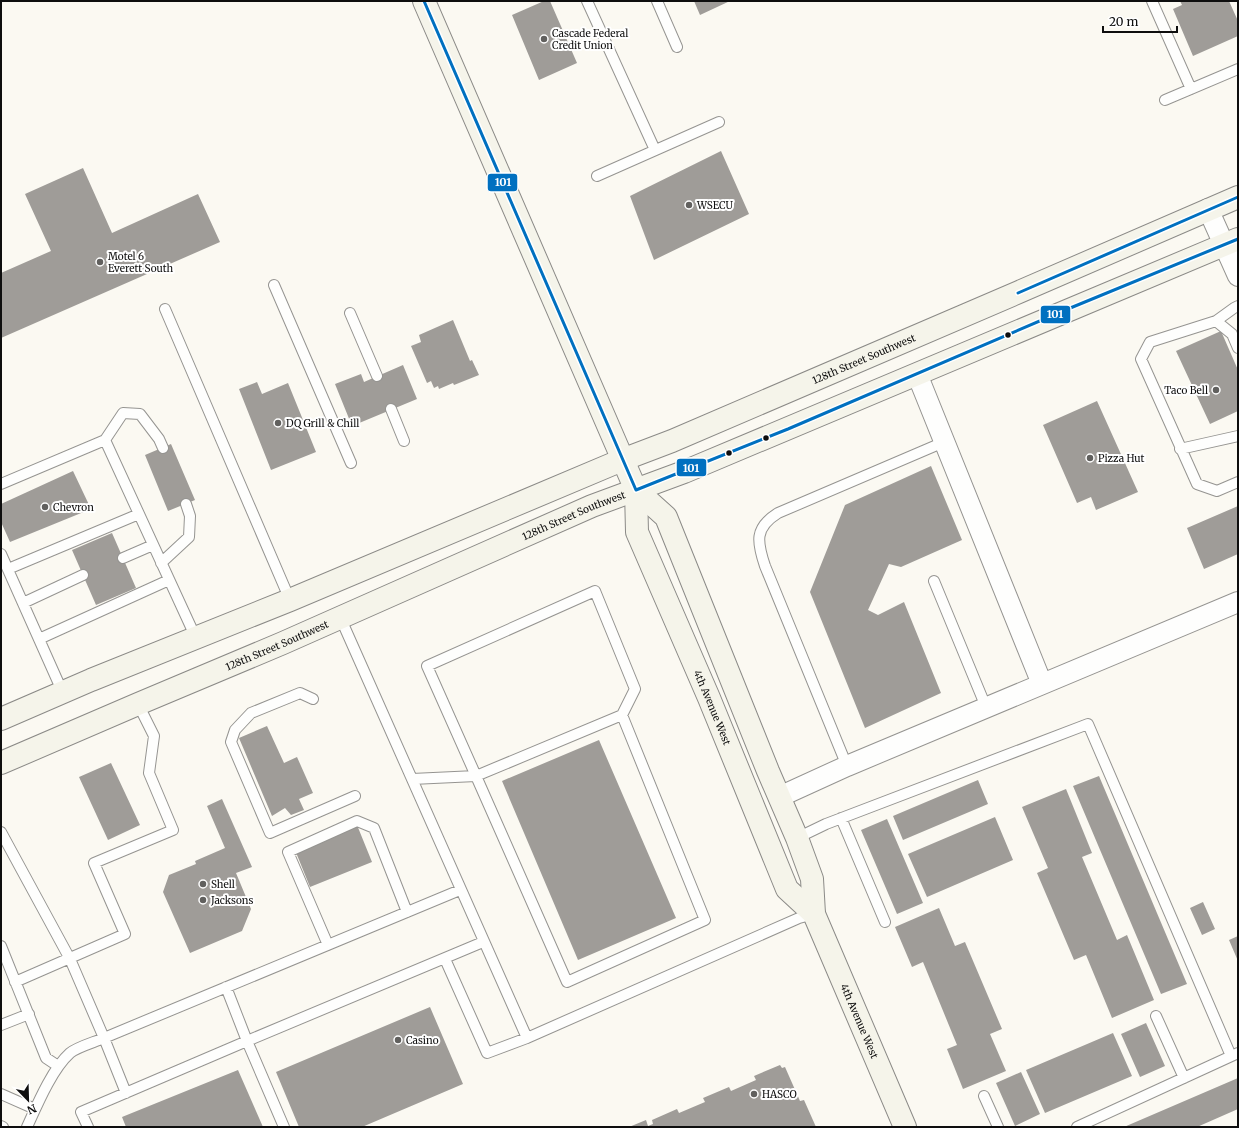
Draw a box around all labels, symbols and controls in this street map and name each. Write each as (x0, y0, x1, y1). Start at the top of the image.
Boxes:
scale bar (1103, 8, 1177, 34)
text: 20 m (1109, 14, 1138, 29)
place label: Cascade Federal Credit Union (552, 27, 628, 52)
marker: Cascade Federal Credit Union (539, 34, 549, 44)
line badge: 101 (487, 173, 518, 192)
text: 101 (495, 175, 511, 189)
place label: WSECU (696, 199, 734, 212)
marker: WSECU (684, 200, 694, 210)
place label: Motel 6 Everett South (108, 250, 173, 275)
marker: Motel 6 Everett South (95, 257, 105, 267)
line badge: 101 (1040, 305, 1071, 324)
text: 101 (1047, 307, 1063, 321)
unlabelled marker (1003, 330, 1013, 340)
street label: 128th Street Southwest (810, 331, 918, 387)
place label: Taco Bell (1164, 384, 1208, 397)
marker: Taco Bell (1211, 385, 1221, 395)
place label: DQ Grill & Chill (286, 417, 359, 430)
marker: DQ Grill & Chill (273, 418, 283, 428)
unlabelled marker (761, 433, 771, 443)
unlabelled marker (724, 448, 734, 458)
place label: Pizza Hut (1098, 452, 1144, 465)
marker: Pizza Hut (1085, 453, 1095, 463)
line badge: 101 (676, 458, 707, 477)
text: 101 (683, 461, 699, 475)
street label: 128th Street Southwest (520, 488, 627, 543)
place label: Chevron (53, 501, 94, 514)
marker: Chevron (40, 502, 50, 512)
street label: 128th Street Southwest (224, 618, 331, 673)
street label: 4th Avenue West (691, 668, 734, 747)
place label: Shell (211, 878, 235, 891)
marker: Shell (198, 879, 208, 889)
place label: Jacksons (210, 894, 253, 907)
marker: Jacksons (198, 895, 208, 905)
street label: 4th Avenue West (838, 982, 881, 1061)
place label: Casino (406, 1034, 439, 1047)
marker: Casino (393, 1035, 403, 1045)
north arrow (8, 1080, 48, 1120)
place label: HASCO (762, 1088, 797, 1101)
marker: HASCO (749, 1089, 759, 1099)
text: N (25, 1101, 39, 1117)

